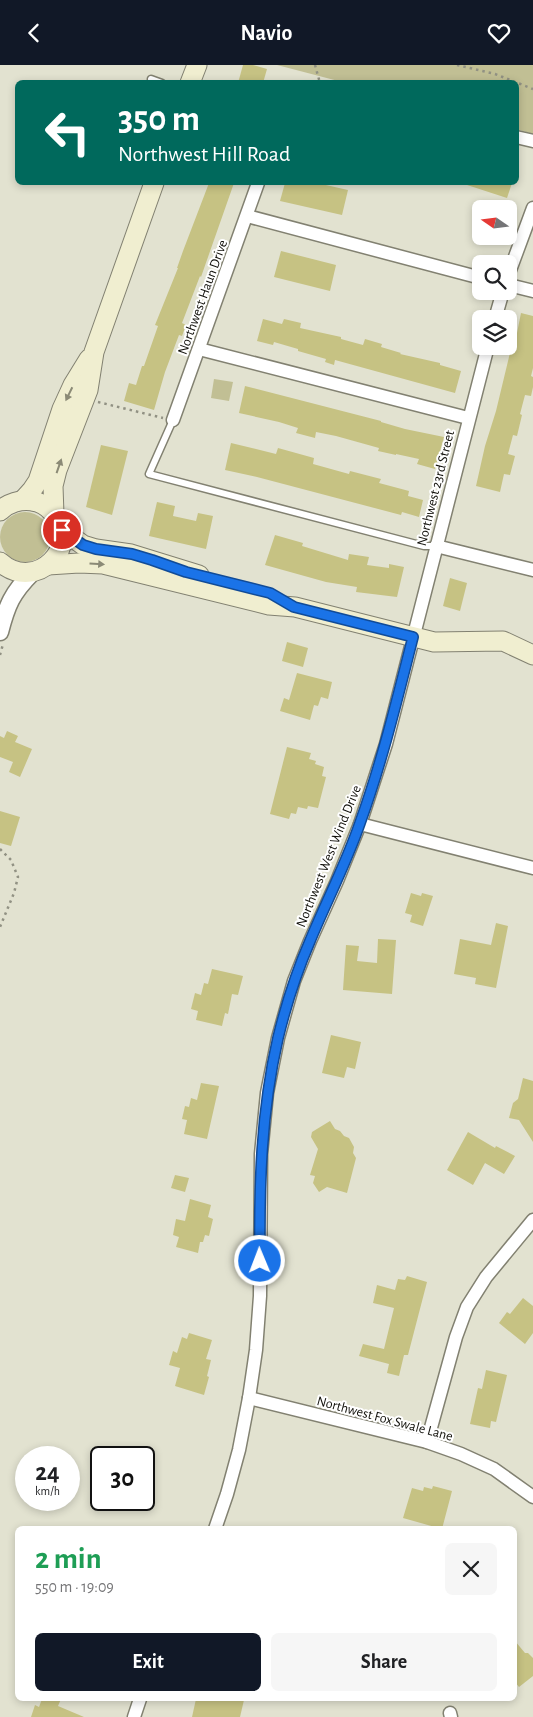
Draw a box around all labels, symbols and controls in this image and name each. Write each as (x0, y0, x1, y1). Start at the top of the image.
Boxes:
icon: back (20, 19, 48, 47)
icon: heart (485, 19, 513, 47)
text: Navio (241, 22, 292, 44)
icon: left (35, 100, 100, 165)
text: 350 m (118, 102, 200, 137)
text: Northwest Hill Road (118, 143, 290, 165)
north arrow (472, 200, 518, 245)
map controls (472, 200, 517, 355)
street label: Northwest Haun Drive (176, 238, 230, 357)
button: search (472, 255, 517, 300)
button: layers (472, 310, 517, 355)
one-way arrow (65, 387, 73, 401)
street label: Northwest 23rd Street (415, 428, 457, 548)
one-way arrow (55, 458, 63, 473)
pin (41, 509, 83, 551)
icon: arrive (48, 516, 76, 544)
one-way arrow (89, 561, 105, 569)
street label: Northwest West Wind Drive (294, 783, 364, 929)
position arrow (233, 1234, 285, 1286)
street label: Northwest Fox Swale Lane (315, 1394, 454, 1444)
speed limit sign: 30 (90, 1446, 155, 1511)
text: 24 (35, 1460, 60, 1485)
text: km/h (35, 1485, 60, 1497)
button: close (445, 1543, 497, 1595)
text: 2 min (35, 1544, 102, 1574)
text: 550 m · 19:09 (35, 1579, 114, 1595)
button: Exit (35, 1633, 261, 1691)
button: Share (271, 1633, 497, 1691)

